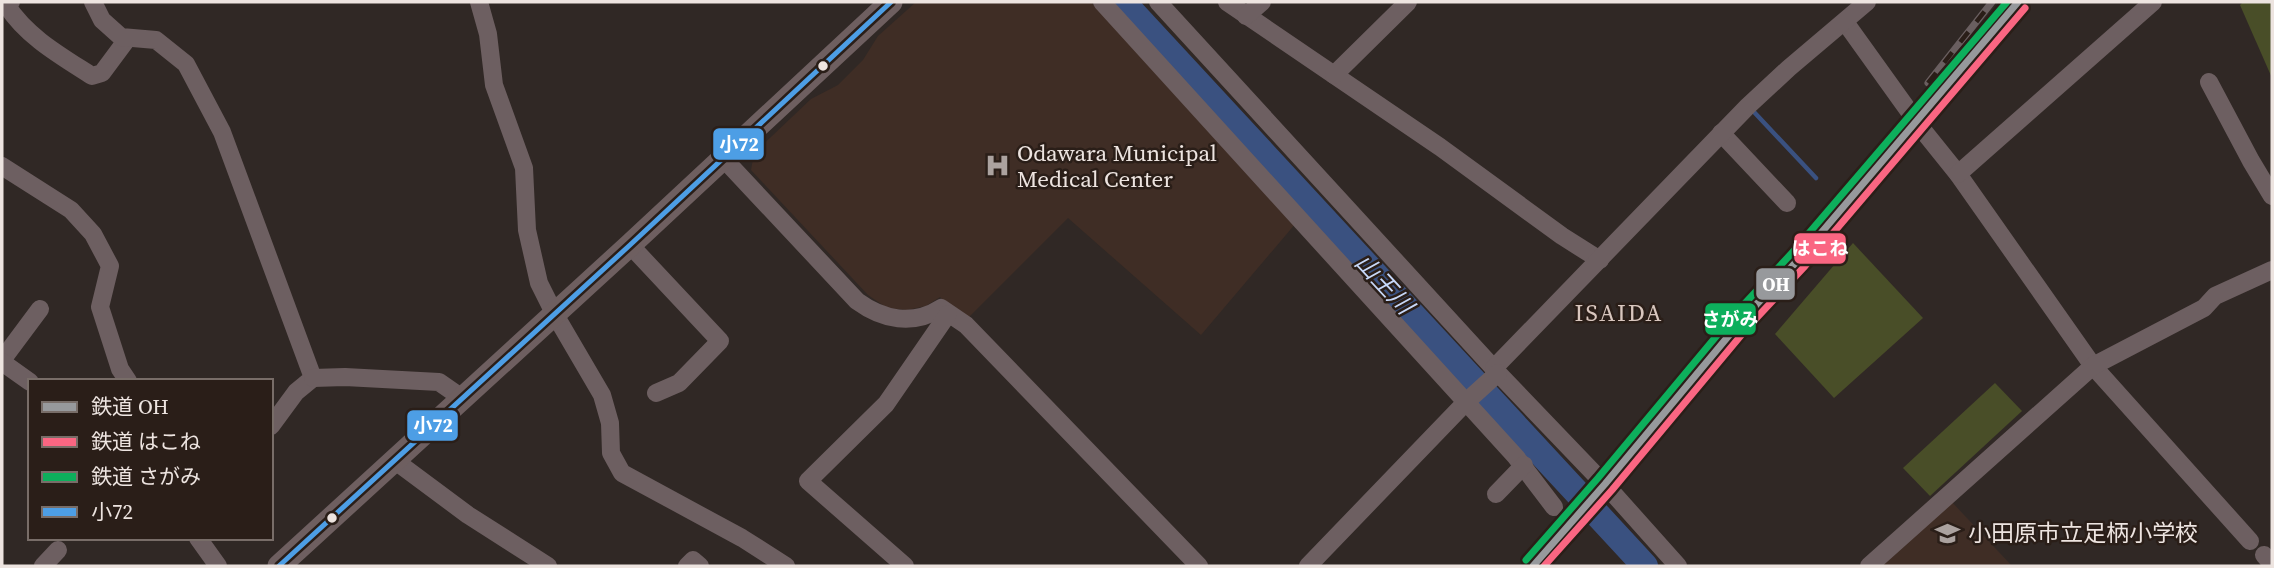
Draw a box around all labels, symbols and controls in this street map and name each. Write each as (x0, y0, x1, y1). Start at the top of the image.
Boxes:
unlabelled marker (816, 59, 830, 73)
line badge: 小72 (712, 127, 765, 161)
text: 小72 (719, 131, 759, 157)
place label: Odawara Municipal Medical Center (1017, 137, 1217, 195)
hospital icon: Odawara Municipal Medical Center (983, 152, 1011, 180)
line badge: はこね (1793, 232, 1847, 265)
text: はこね (1791, 235, 1849, 261)
water label: 山王川 (1348, 246, 1423, 323)
line badge: OH (1755, 267, 1796, 301)
text: OH (1762, 271, 1790, 297)
district label: ISAIDA (1575, 296, 1663, 329)
line badge: さがみ (1704, 302, 1757, 336)
text: さがみ (1701, 306, 1759, 332)
legend (28, 379, 273, 540)
text: 鉄道 OH (91, 392, 169, 421)
line badge: 小72 (406, 409, 459, 442)
text: 小72 (413, 412, 453, 438)
text: 鉄道 はこね (91, 427, 201, 456)
text: 鉄道 さがみ (91, 462, 201, 491)
text: 小72 (91, 497, 133, 526)
unlabelled marker (325, 511, 339, 525)
place label: 小田原市立足柄小学校 (1968, 517, 2198, 549)
school or university icon: 小田原市立足柄小学校 (1934, 519, 1962, 547)

